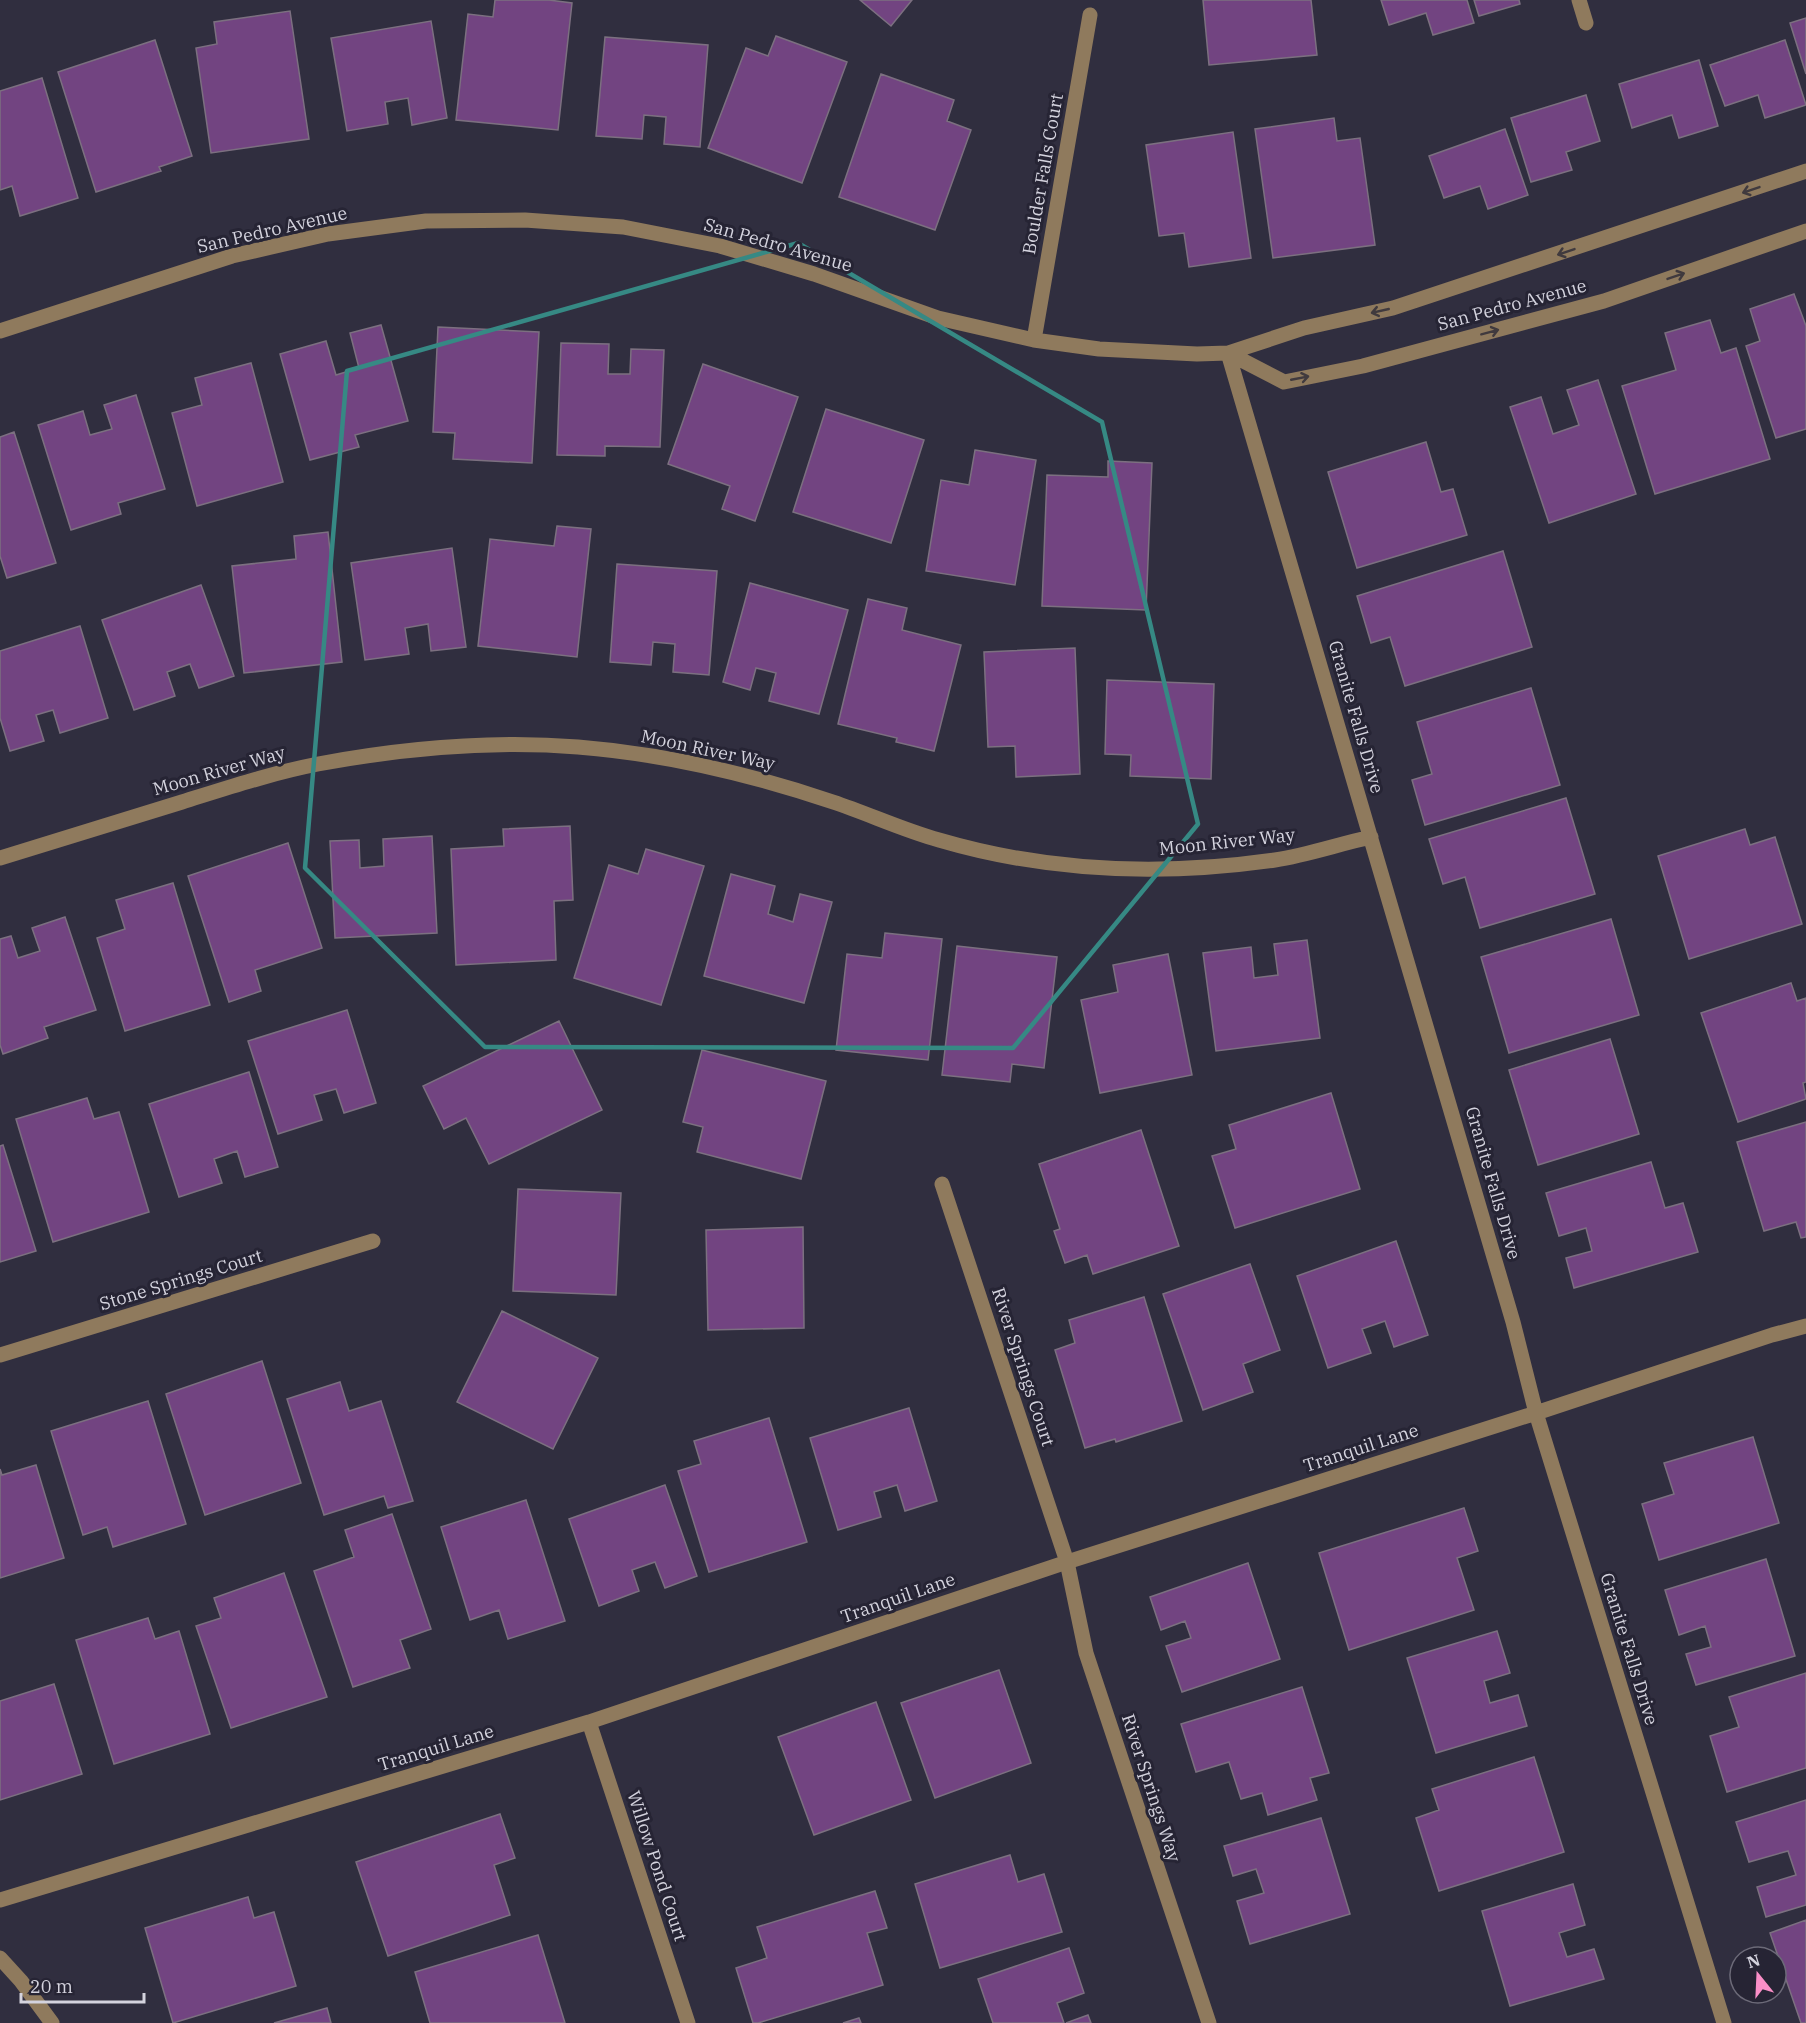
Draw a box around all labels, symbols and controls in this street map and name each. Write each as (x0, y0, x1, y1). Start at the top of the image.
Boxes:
street label: Boulder Falls Court (1017, 92, 1068, 256)
one-way arrow (1742, 185, 1760, 196)
street label: San Pedro Avenue (195, 201, 349, 258)
street label: San Pedro Avenue (701, 212, 855, 277)
one-way arrow (1557, 247, 1576, 258)
one-way arrow (1666, 269, 1685, 280)
street label: San Pedro Avenue (1435, 274, 1589, 335)
one-way arrow (1371, 306, 1390, 317)
one-way arrow (1480, 326, 1499, 337)
one-way arrow (1290, 372, 1310, 383)
street label: Granite Falls Drive (1324, 638, 1389, 796)
street label: Moon River Way (639, 724, 778, 775)
street label: Moon River Way (150, 741, 288, 800)
street label: Moon River Way (1158, 823, 1296, 860)
street label: Granite Falls Drive (1461, 1104, 1526, 1262)
street label: Stone Springs Court (97, 1244, 265, 1315)
street label: River Springs Court (987, 1284, 1060, 1449)
street label: Tranquil Lane (1300, 1418, 1421, 1477)
street label: Tranquil Lane (838, 1567, 958, 1628)
street label: Granite Falls Drive (1595, 1570, 1664, 1728)
street label: River Springs Way (1117, 1711, 1186, 1865)
street label: Tranquil Lane (375, 1719, 496, 1776)
street label: Willow Pond Court (622, 1788, 693, 1944)
north arrow (1728, 1945, 1788, 2005)
text: N (1744, 1949, 1762, 1972)
scale bar (21, 1966, 144, 2004)
text: 20 m (30, 1975, 73, 1998)

